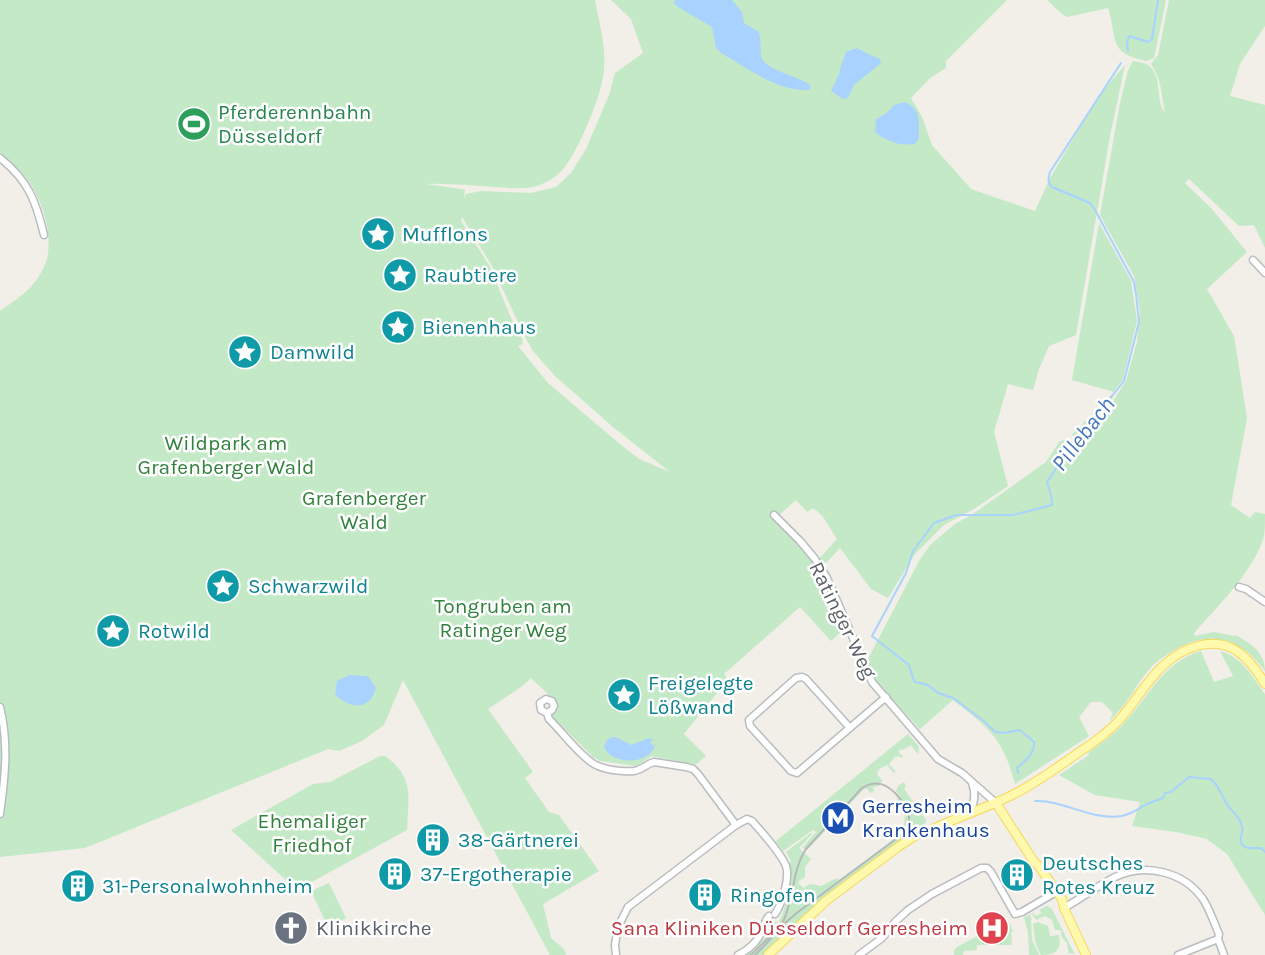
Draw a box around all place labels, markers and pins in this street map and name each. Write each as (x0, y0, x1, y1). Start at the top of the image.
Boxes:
place label: Pferderennbahn Düsseldorf (218, 100, 372, 148)
sports icon: Pferderennbahn Düsseldorf (175, 105, 213, 143)
place icon: Mufflons (359, 215, 397, 253)
place label: Mufflons (402, 222, 488, 246)
place icon: Raubtiere (381, 256, 419, 294)
place label: Raubtiere (424, 263, 517, 287)
place icon: Bienenhaus (379, 308, 417, 346)
place label: Bienenhaus (422, 315, 536, 339)
place icon: Damwild (226, 333, 264, 371)
place label: Damwild (270, 340, 355, 364)
place icon: Schwarzwild (204, 567, 242, 605)
place label: Schwarzwild (248, 574, 368, 598)
place icon: Rotwild (94, 612, 132, 650)
place label: Rotwild (138, 619, 210, 643)
place label: Freigelegte Lößwand (648, 671, 753, 719)
place icon: Freigelegte Lößwand (605, 676, 643, 714)
place label: Gerresheim Krankenhaus (862, 794, 990, 842)
metro station icon: Gerresheim Krankenhaus (819, 799, 857, 837)
building icon: 38-Gärtnerei (414, 821, 452, 859)
place label: 38-Gärtnerei (458, 828, 579, 852)
place label: Deutsches Rotes Kreuz (1042, 851, 1155, 899)
building icon: 37-Ergotherapie (376, 855, 414, 893)
building icon: Deutsches Rotes Kreuz (998, 856, 1036, 894)
place label: 37-Ergotherapie (420, 862, 572, 886)
building icon: 31-Personalwohnheim (59, 867, 97, 905)
place label: 31-Personalwohnheim (102, 874, 313, 898)
building icon: Ringofen (686, 876, 724, 914)
place label: Ringofen (730, 883, 816, 907)
church icon: Klinikkirche (272, 909, 310, 947)
hospital icon: Sana Kliniken Düsseldorf Gerresheim (973, 909, 1011, 947)
place label: Klinikkirche (316, 916, 432, 940)
place label: Sana Kliniken Düsseldorf Gerresheim (611, 916, 968, 940)

